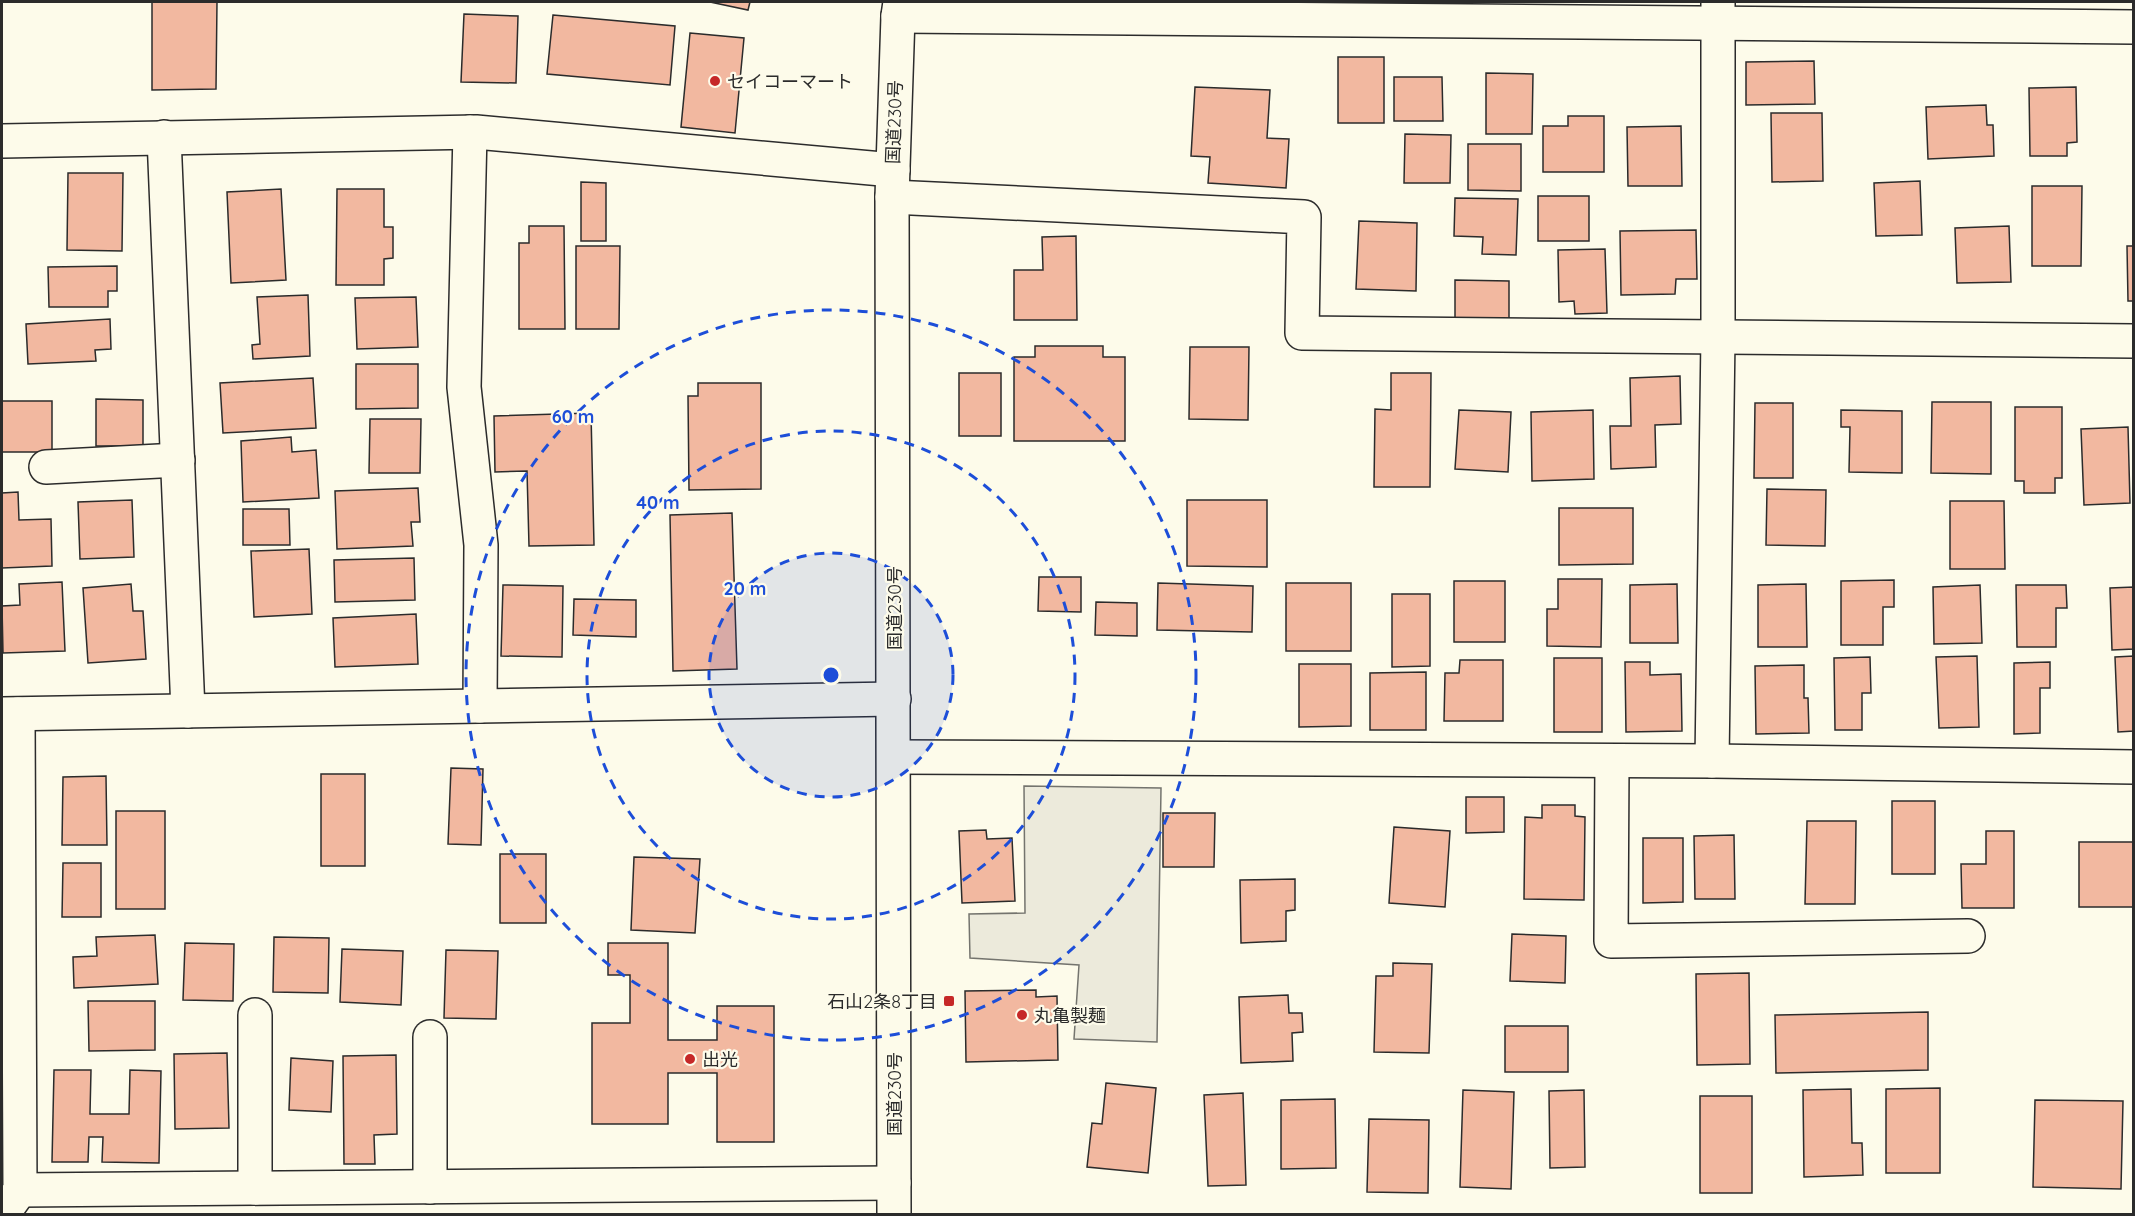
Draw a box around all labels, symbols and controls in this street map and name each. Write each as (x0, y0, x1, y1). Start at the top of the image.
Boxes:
place label: セイコーマート (727, 70, 853, 93)
marker: セイコーマート (708, 74, 722, 88)
street label: 国道230号 (881, 80, 907, 164)
text: 60 m (552, 405, 594, 428)
text: 40 m (636, 491, 680, 514)
street label: 国道230号 (883, 566, 906, 650)
text: 20 m (724, 577, 766, 600)
centre of rings (821, 665, 841, 685)
place label: 石山2条8丁目 (827, 990, 937, 1013)
marker: 石山2条8丁目 (942, 994, 956, 1008)
place label: 丸亀製麺 (1034, 1004, 1106, 1027)
marker: 丸亀製麺 (1015, 1008, 1029, 1022)
place label: 出光 (702, 1048, 738, 1071)
marker: 出光 (683, 1052, 697, 1066)
street label: 国道230号 (883, 1052, 906, 1136)

